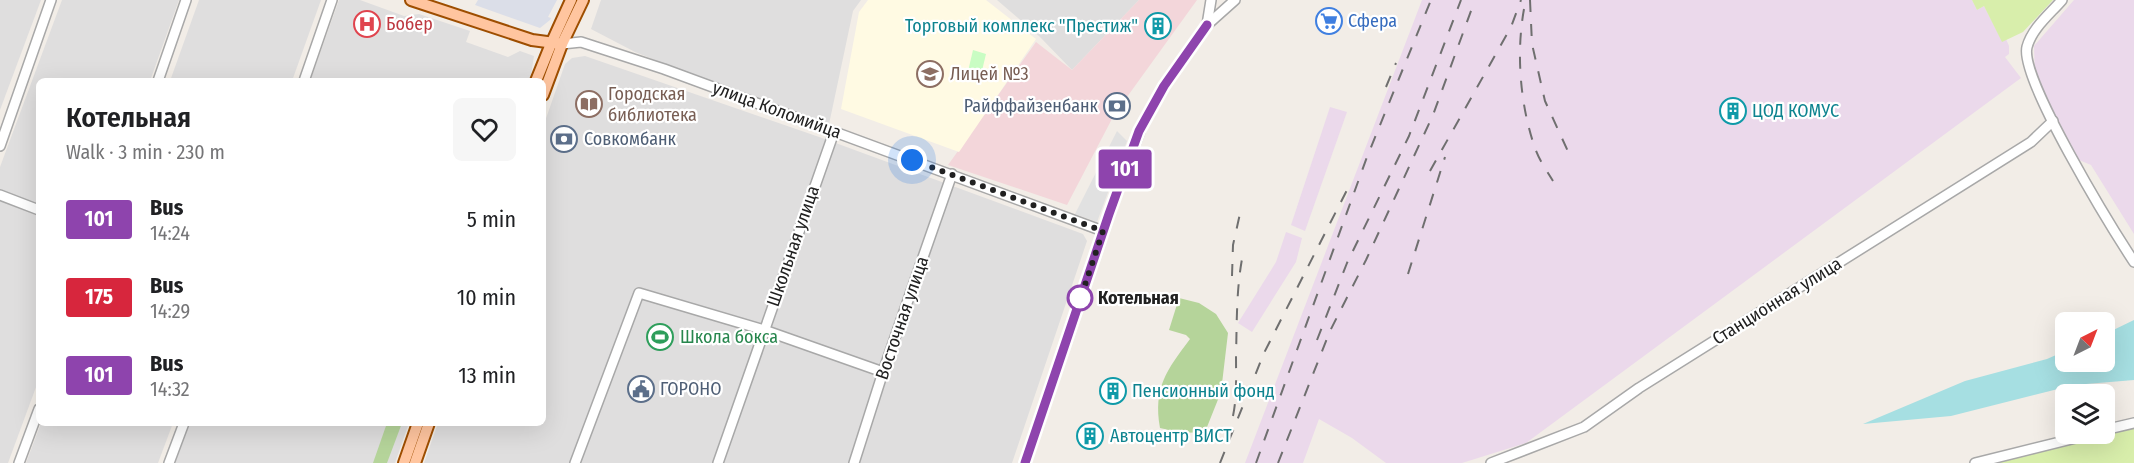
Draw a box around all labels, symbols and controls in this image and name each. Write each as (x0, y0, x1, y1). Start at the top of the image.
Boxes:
supermarket icon: Сфера (1314, 6, 1344, 36)
hospital icon: Бобер (352, 9, 382, 39)
place label: Сфера (1348, 10, 1397, 32)
building icon: Торговый комплекс "Престиж" (1143, 11, 1173, 41)
place label: Бобер (386, 13, 433, 35)
place label: Торговый комплекс "Престиж" (905, 15, 1138, 37)
school or university icon: Лицей №3 (915, 59, 945, 89)
place label: Лицей №3 (950, 63, 1029, 85)
street label: улица Коломийца (710, 77, 845, 144)
place label: Городская библиотека (608, 83, 697, 126)
library icon: Городская библиотека (574, 89, 604, 119)
bank icon: Райффайзенбанк (1102, 91, 1132, 121)
place label: Райффайзенбанк (964, 95, 1099, 117)
building icon: ЦОД КОМУС (1718, 96, 1748, 126)
button: heart (453, 98, 516, 161)
place label: ЦОД КОМУС (1752, 100, 1839, 122)
text: Котельная (66, 101, 191, 134)
bank icon: Совкомбанк (549, 124, 579, 154)
place label: Совкомбанк (584, 128, 677, 150)
text: Walk · 3 min · 230 m (66, 140, 225, 164)
your location (897, 145, 927, 175)
line badge: 101 (1090, 150, 1160, 188)
text: 101 (1111, 156, 1139, 182)
street label: Школьная улица (762, 182, 824, 309)
text: Bus (150, 194, 183, 221)
text: 101 (85, 206, 113, 232)
text: 5 min (467, 206, 516, 233)
text: 14:24 (150, 221, 190, 245)
street label: Станционная улица (1708, 252, 1846, 350)
street label: Восточная улица (871, 253, 933, 383)
text: Bus (150, 272, 183, 299)
text: 175 (85, 284, 113, 310)
text: 10 min (457, 284, 516, 311)
marker: Котельная (1067, 285, 1093, 311)
place label: Котельная (1098, 287, 1179, 309)
text: 14:29 (150, 299, 190, 323)
north arrow (2055, 312, 2115, 372)
map controls (2055, 312, 2115, 444)
sports icon: Школа бокса (645, 322, 675, 352)
place label: Школа бокса (680, 326, 778, 348)
text: Bus (150, 350, 183, 377)
text: 101 (85, 362, 113, 388)
text: 13 min (458, 362, 516, 389)
public building icon: ГОРОНО (626, 374, 656, 404)
building icon: Пенсионный фонд (1098, 376, 1128, 406)
text: 14:32 (150, 377, 190, 401)
place label: ГОРОНО (660, 378, 722, 400)
place label: Пенсионный фонд (1132, 380, 1275, 402)
button: layers (2055, 384, 2115, 444)
building icon: Автоцентр ВИСТ (1075, 421, 1105, 451)
place label: Автоцентр ВИСТ (1110, 425, 1232, 447)

